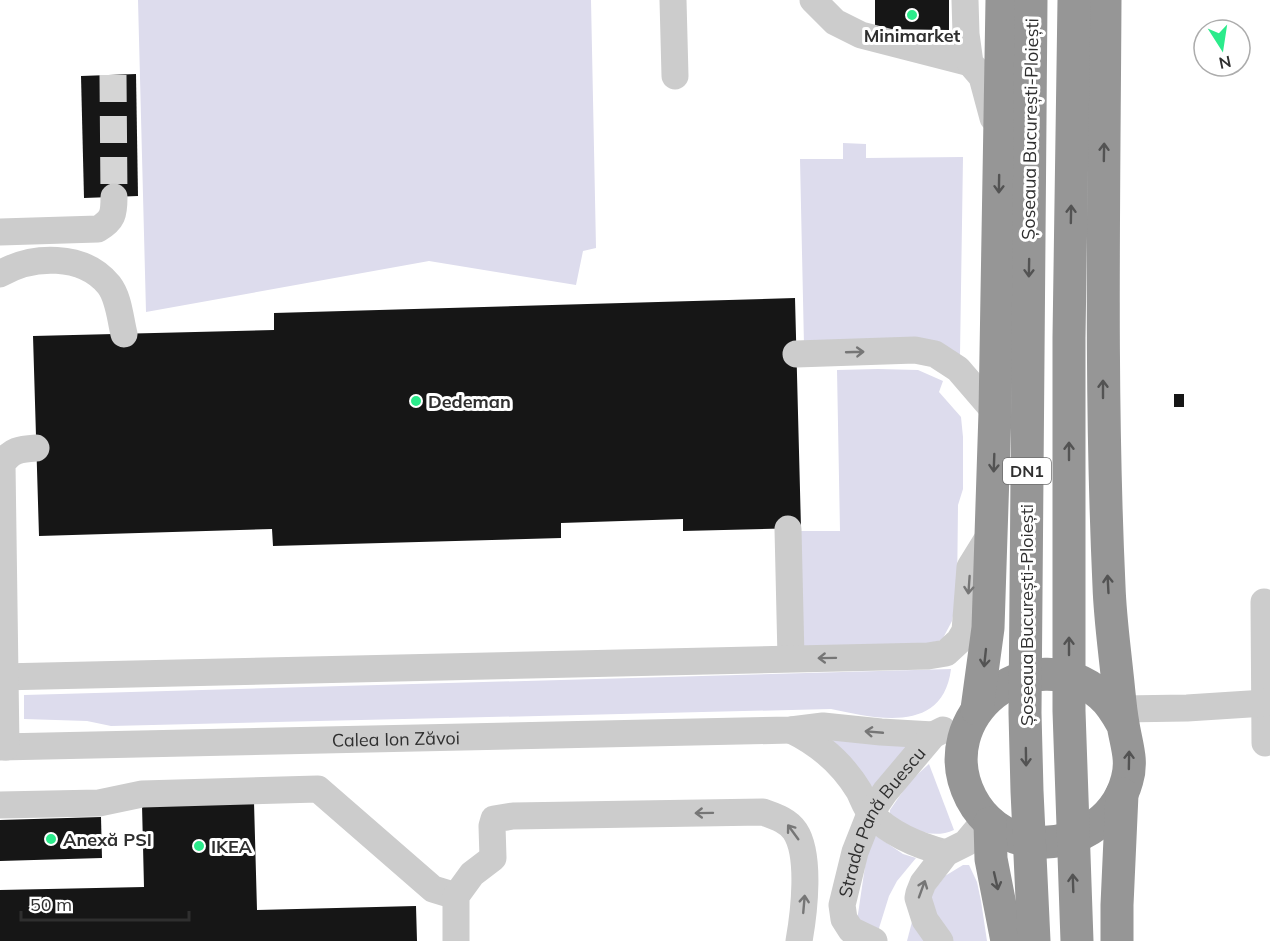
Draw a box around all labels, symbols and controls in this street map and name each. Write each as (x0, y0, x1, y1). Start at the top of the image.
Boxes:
marker: Minimarket (905, 8, 919, 22)
street label: Șoseaua București-Ploiești (1017, 18, 1043, 240)
north arrow (1192, 18, 1252, 78)
place label: Minimarket (864, 24, 961, 47)
text: N (1217, 52, 1233, 74)
one-way arrow (1098, 142, 1110, 162)
one-way arrow (993, 174, 1004, 194)
one-way arrow (1065, 204, 1077, 224)
one-way arrow (1023, 258, 1035, 278)
one-way arrow (844, 346, 864, 358)
one-way arrow (1097, 379, 1109, 399)
place label: Dedeman (428, 390, 511, 413)
marker: Dedeman (409, 394, 423, 408)
one-way arrow (1063, 441, 1075, 461)
one-way arrow (988, 453, 999, 473)
road number: DN1 (1003, 458, 1051, 484)
street label: Șoseaua București-Ploiești (1015, 504, 1038, 726)
one-way arrow (1103, 574, 1114, 594)
one-way arrow (963, 575, 974, 595)
one-way arrow (1063, 636, 1075, 656)
one-way arrow (979, 648, 990, 668)
one-way arrow (817, 652, 837, 664)
street label: Calea Ion Zăvoi (332, 726, 460, 751)
one-way arrow (865, 726, 885, 737)
street label: Strada Pană Buescu (833, 742, 930, 900)
one-way arrow (1020, 747, 1032, 767)
one-way arrow (1123, 751, 1135, 770)
one-way arrow (695, 807, 715, 819)
one-way arrow (787, 824, 800, 840)
place label: Anexă PSI (63, 828, 152, 851)
marker: Anexă PSI (44, 832, 58, 846)
place label: IKEA (211, 835, 253, 858)
marker: IKEA (192, 839, 206, 853)
one-way arrow (990, 871, 1002, 890)
one-way arrow (1068, 873, 1079, 893)
one-way arrow (918, 881, 929, 899)
scale bar (21, 884, 189, 922)
text: 50 m (30, 893, 72, 916)
one-way arrow (799, 894, 810, 914)

